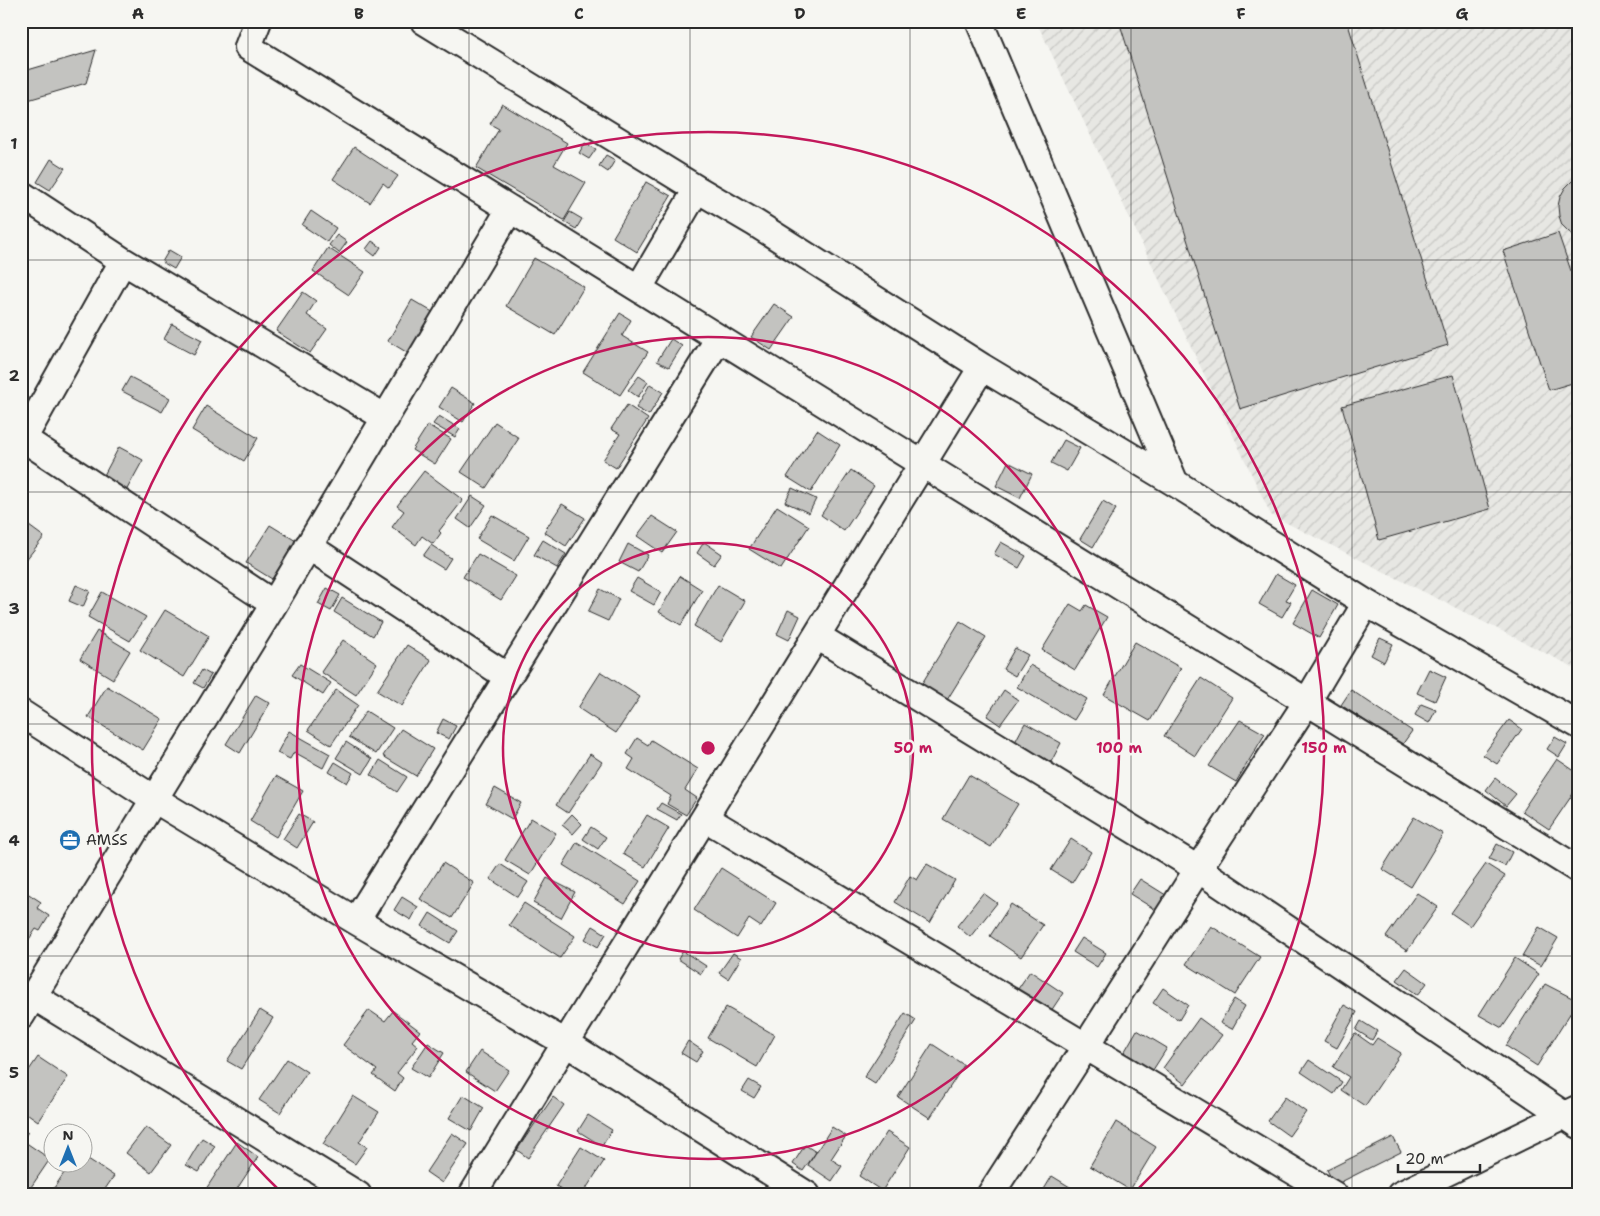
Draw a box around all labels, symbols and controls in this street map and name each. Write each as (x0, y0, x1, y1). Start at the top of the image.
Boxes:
text: A (132, 3, 144, 24)
text: B (354, 3, 364, 24)
text: C (574, 3, 584, 24)
text: D (794, 3, 806, 24)
text: E (1016, 3, 1026, 24)
text: F (1236, 3, 1246, 24)
text: G (1456, 3, 1469, 24)
text: 1 (10, 133, 18, 154)
text: 2 (8, 365, 20, 386)
text: 3 (8, 598, 20, 619)
text: 50 m (894, 738, 933, 758)
text: 100 m (1096, 738, 1142, 758)
text: 150 m (1301, 738, 1347, 758)
centre of rings (699, 739, 717, 757)
office icon: AMSS (58, 828, 82, 852)
text: 4 (8, 830, 20, 851)
place label: AMSS (86, 830, 128, 850)
text: 5 (9, 1062, 19, 1083)
north arrow (42, 1124, 92, 1174)
text: N (62, 1126, 74, 1144)
scale bar (1398, 1141, 1480, 1173)
text: 20 m (1405, 1149, 1444, 1169)

